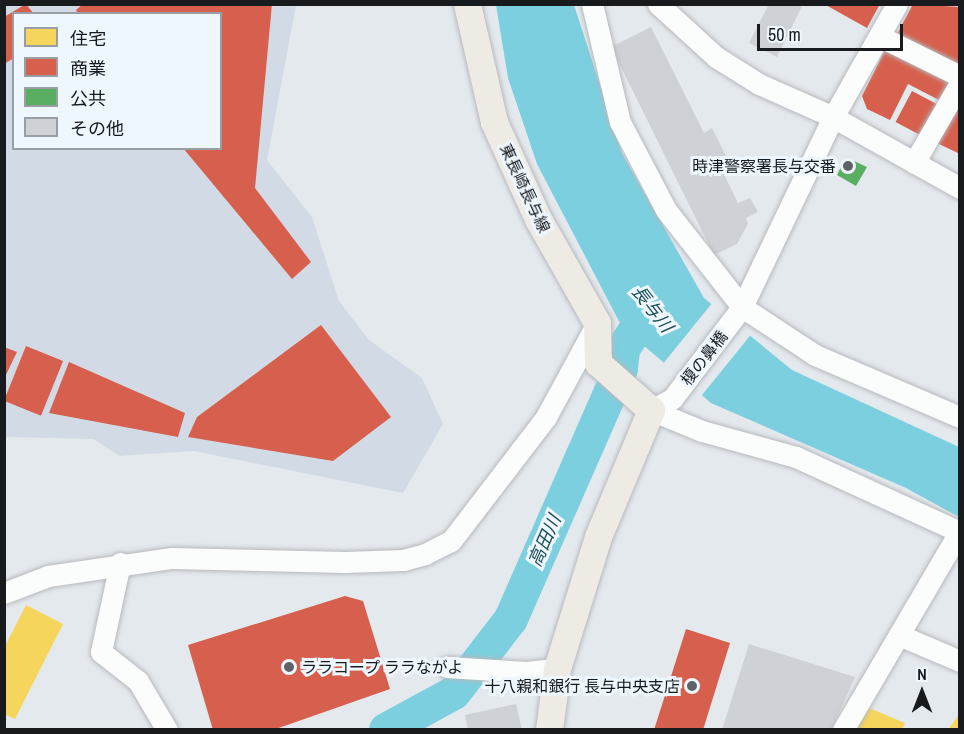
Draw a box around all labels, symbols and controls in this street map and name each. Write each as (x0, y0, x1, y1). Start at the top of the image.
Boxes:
legend (12, 12, 222, 150)
scale bar (760, 12, 906, 50)
text: 50 m (768, 22, 801, 47)
text: 住宅 (70, 26, 106, 51)
text: 商業 (70, 56, 106, 81)
text: 公共 (70, 86, 106, 111)
text: その他 (70, 116, 124, 141)
street label: 東長崎長与線 (496, 140, 554, 236)
place label: 時津警察署長与交番 (692, 156, 836, 176)
marker: 時津警察署長与交番 (841, 159, 855, 173)
water label: 長与川 (627, 281, 677, 337)
street label: 榎の鼻橋 (677, 327, 731, 389)
water label: 高田川 (524, 512, 566, 570)
place label: ララコープ ララながよ (301, 657, 465, 677)
marker: ララコープ ララながよ (282, 660, 296, 674)
north arrow (892, 662, 952, 722)
text: N (917, 663, 927, 685)
place label: 十八親和銀行 長与中央支店 (484, 676, 680, 696)
marker: 十八親和銀行 長与中央支店 (685, 679, 699, 693)

